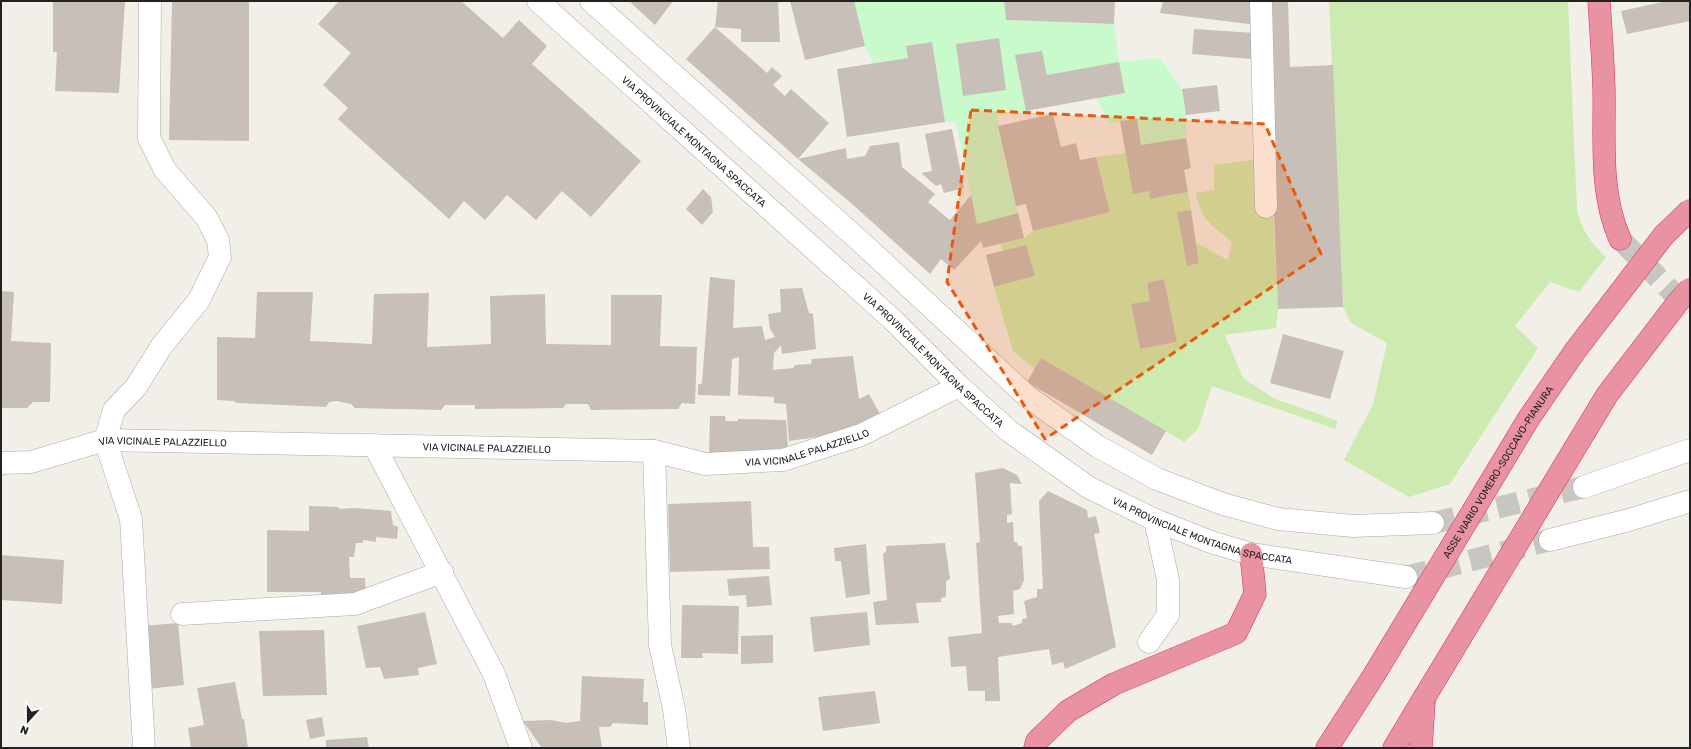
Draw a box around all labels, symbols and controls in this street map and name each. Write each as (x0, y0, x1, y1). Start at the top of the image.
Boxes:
street label: VIA PROVINCIALE MONTAGNA SPACCATA (619, 74, 768, 210)
street label: VIA PROVINCIALE MONTAGNA SPACCATA (860, 291, 1006, 430)
street label: ASSE VIARIO VOMERO-SOCCAVO-PIANURA (1441, 384, 1556, 561)
street label: VIA VICINALE PALAZZIELLO (745, 427, 872, 469)
street label: VIA VICINALE PALAZZIELLO (97, 435, 227, 449)
street label: VIA VICINALE PALAZZIELLO (422, 441, 551, 456)
street label: VIA PROVINCIALE MONTAGNA SPACCATA (1110, 495, 1293, 567)
north arrow (8, 701, 48, 741)
text: N (18, 722, 31, 737)

